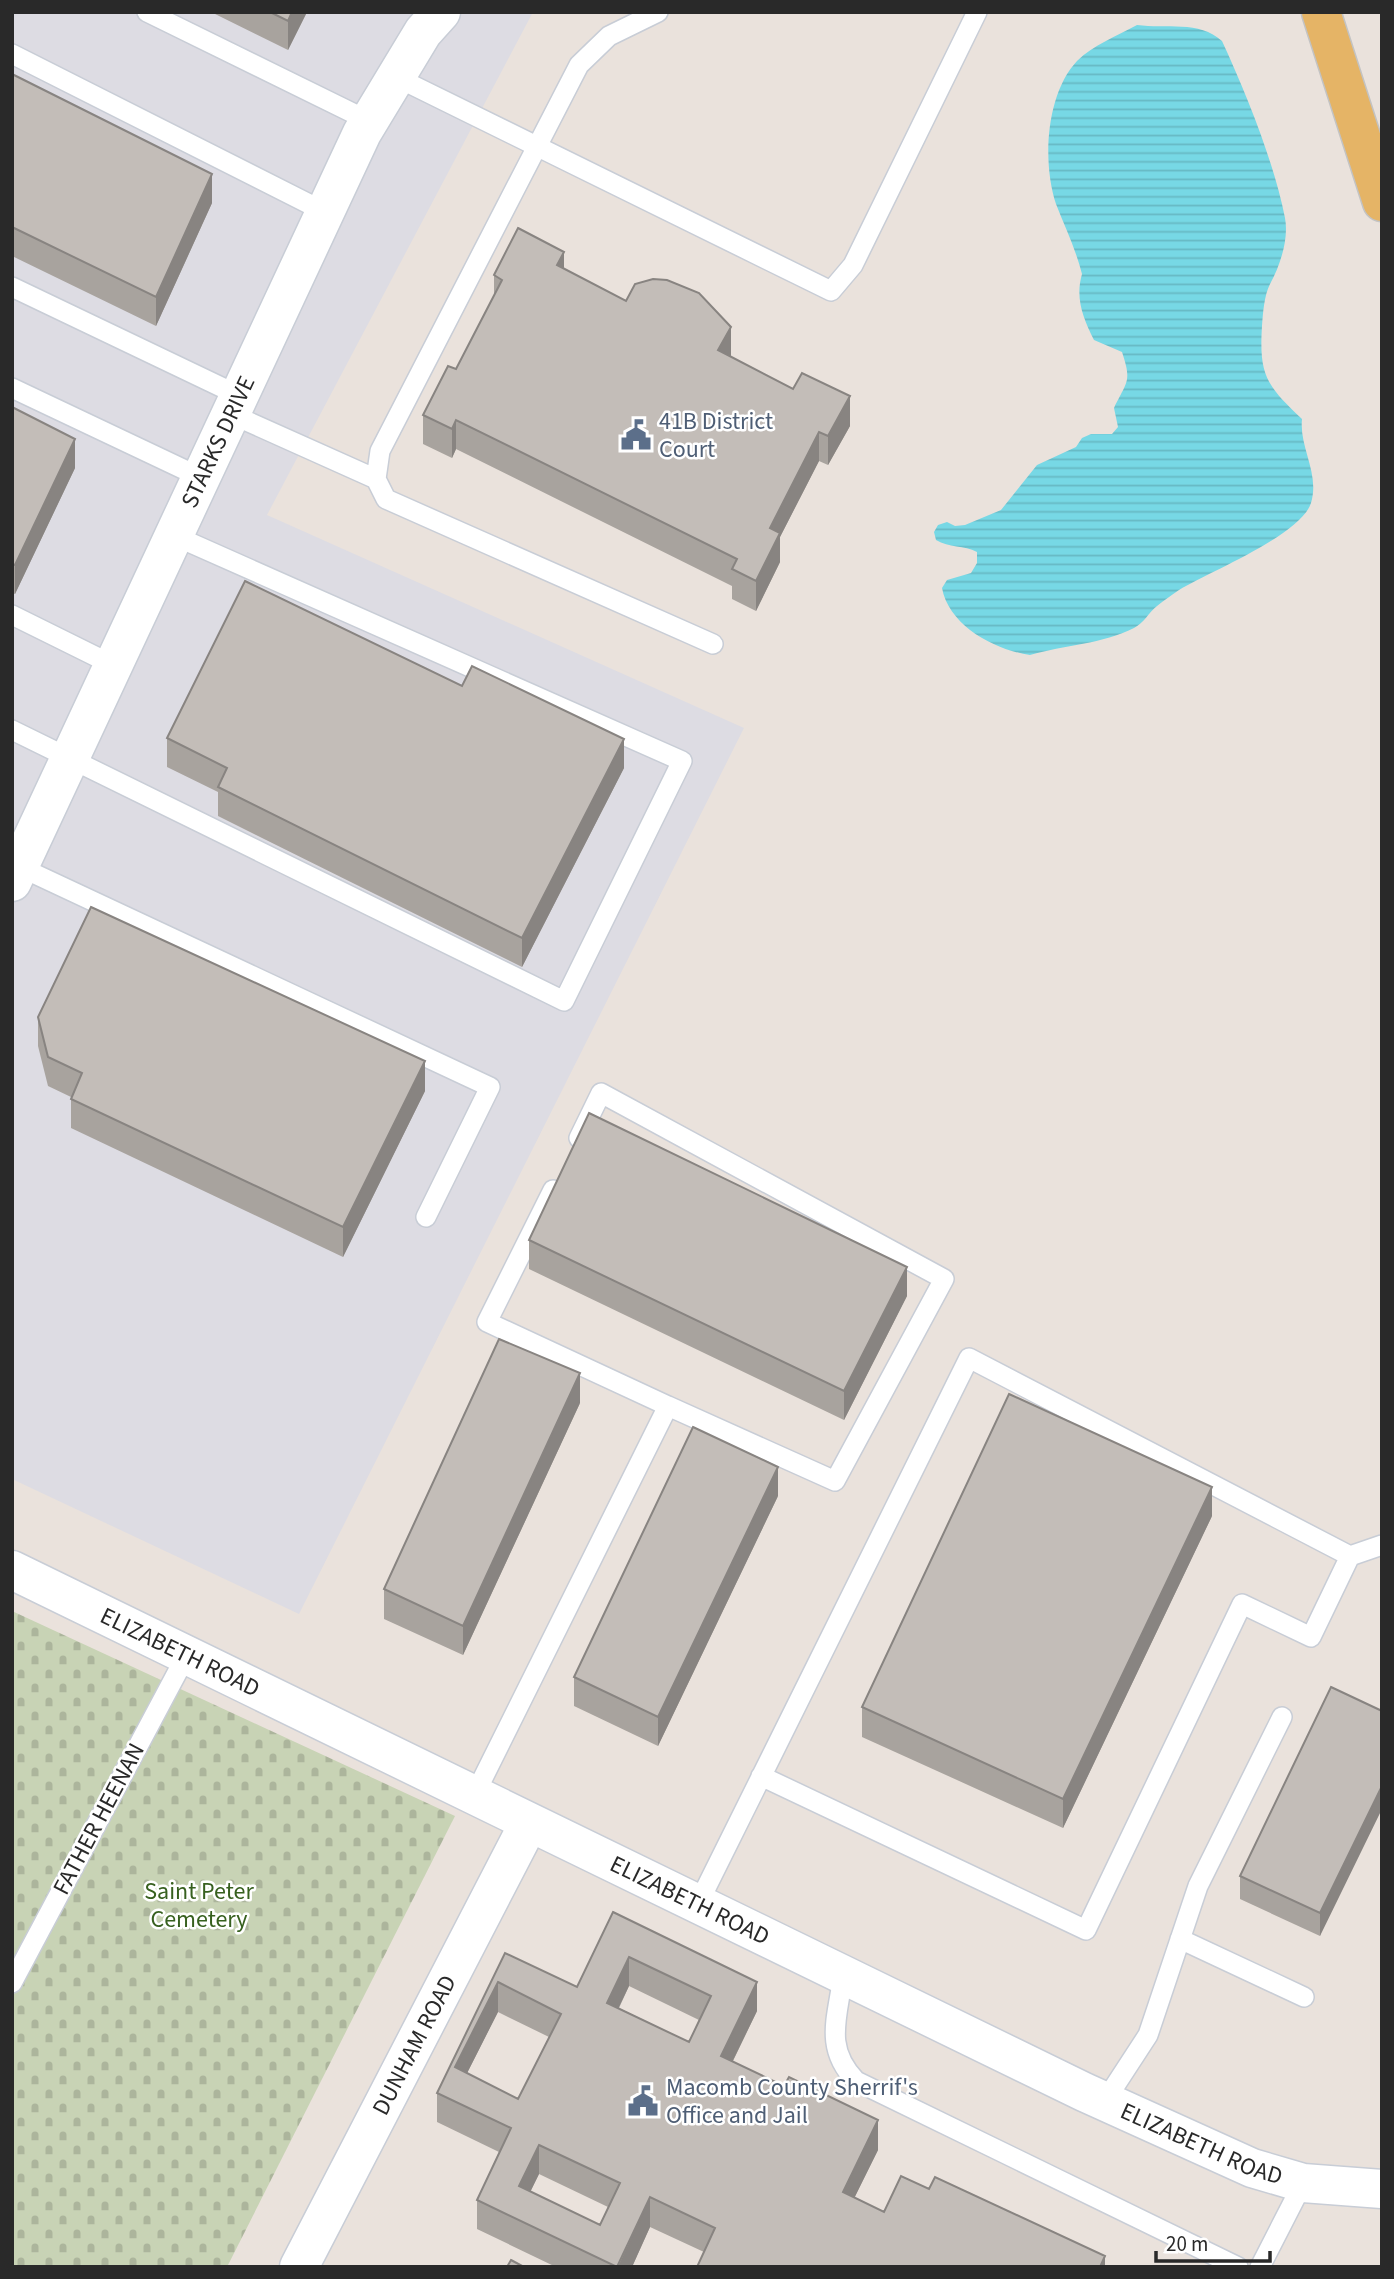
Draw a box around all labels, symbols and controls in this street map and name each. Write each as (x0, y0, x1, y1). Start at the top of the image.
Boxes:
street label: STARKS DRIVE (172, 370, 264, 513)
place label: 41B District Court (659, 404, 773, 467)
public building icon: 41B District Court (619, 418, 653, 452)
street label: ELIZABETH ROAD (94, 1598, 266, 1706)
street label: FATHER HEENAN (44, 1737, 154, 1901)
street label: ELIZABETH ROAD (604, 1846, 776, 1954)
park label: Saint Peter Cemetery (144, 1874, 254, 1937)
street label: DUNHAM ROAD (363, 1969, 465, 2121)
place label: Macomb County Sherrif's Office and Jail (666, 2070, 918, 2133)
public building icon: Macomb County Sherrif's Office and Jail (626, 2084, 660, 2118)
street label: ELIZABETH ROAD (1115, 2093, 1287, 2194)
scale bar (1156, 2220, 1270, 2264)
text: 20 m (1166, 2229, 1208, 2259)

